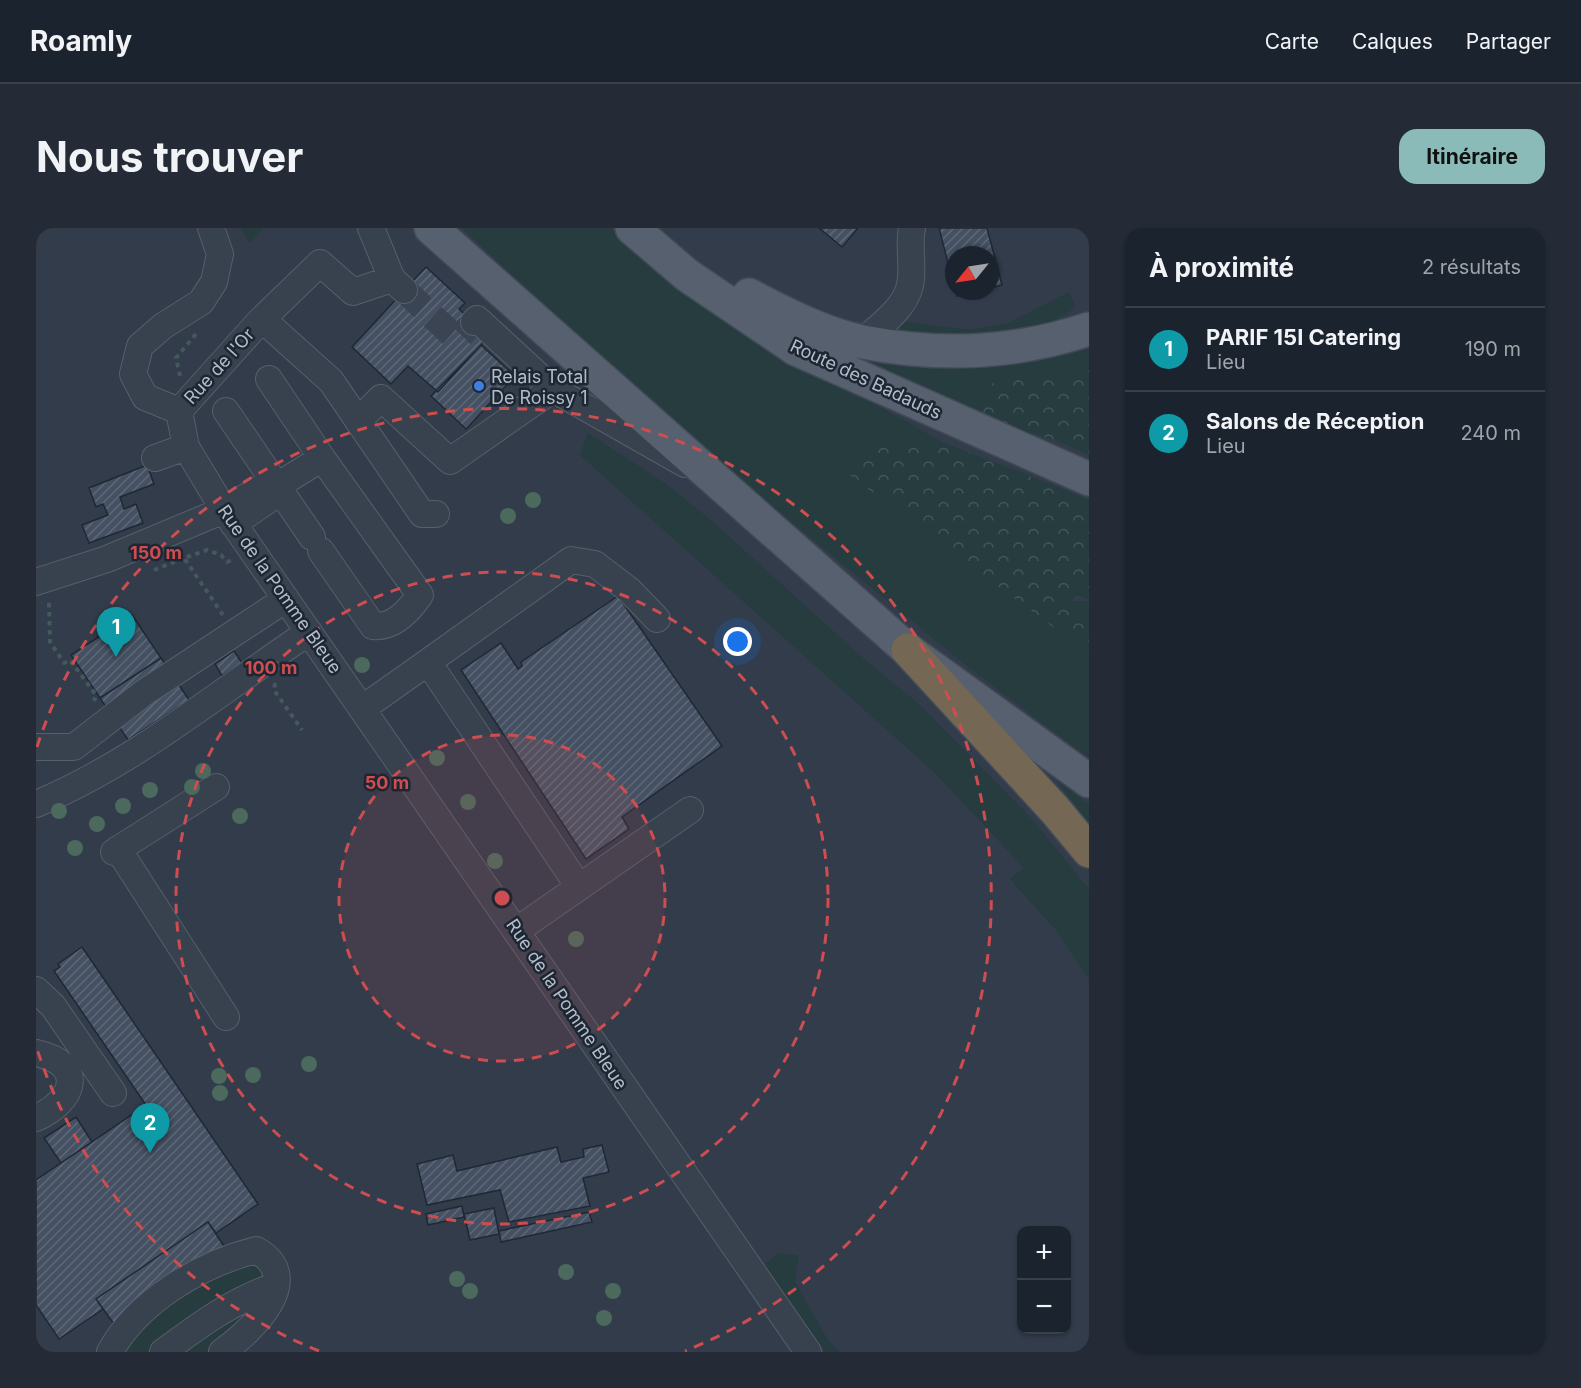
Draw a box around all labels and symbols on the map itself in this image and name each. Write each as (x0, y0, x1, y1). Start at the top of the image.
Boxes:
north arrow (945, 246, 999, 300)
street label: Rue de l'Or (180, 324, 259, 408)
street label: Route des Badauds (787, 335, 945, 423)
place label: Relais Total De Roissy 1 (491, 366, 588, 408)
marker: Relais Total De Roissy 1 (472, 379, 486, 393)
street label: Rue de la Pomme Bleue (214, 501, 346, 677)
text: 150 m (130, 542, 182, 563)
pin: 1 (96, 608, 136, 657)
your location (723, 627, 752, 656)
text: 100 m (245, 657, 297, 678)
text: 50 m (365, 772, 409, 793)
centre of rings (492, 888, 512, 908)
street label: Rue de la Pomme Bleue (502, 915, 632, 1093)
pin: 2 (130, 1104, 170, 1153)

